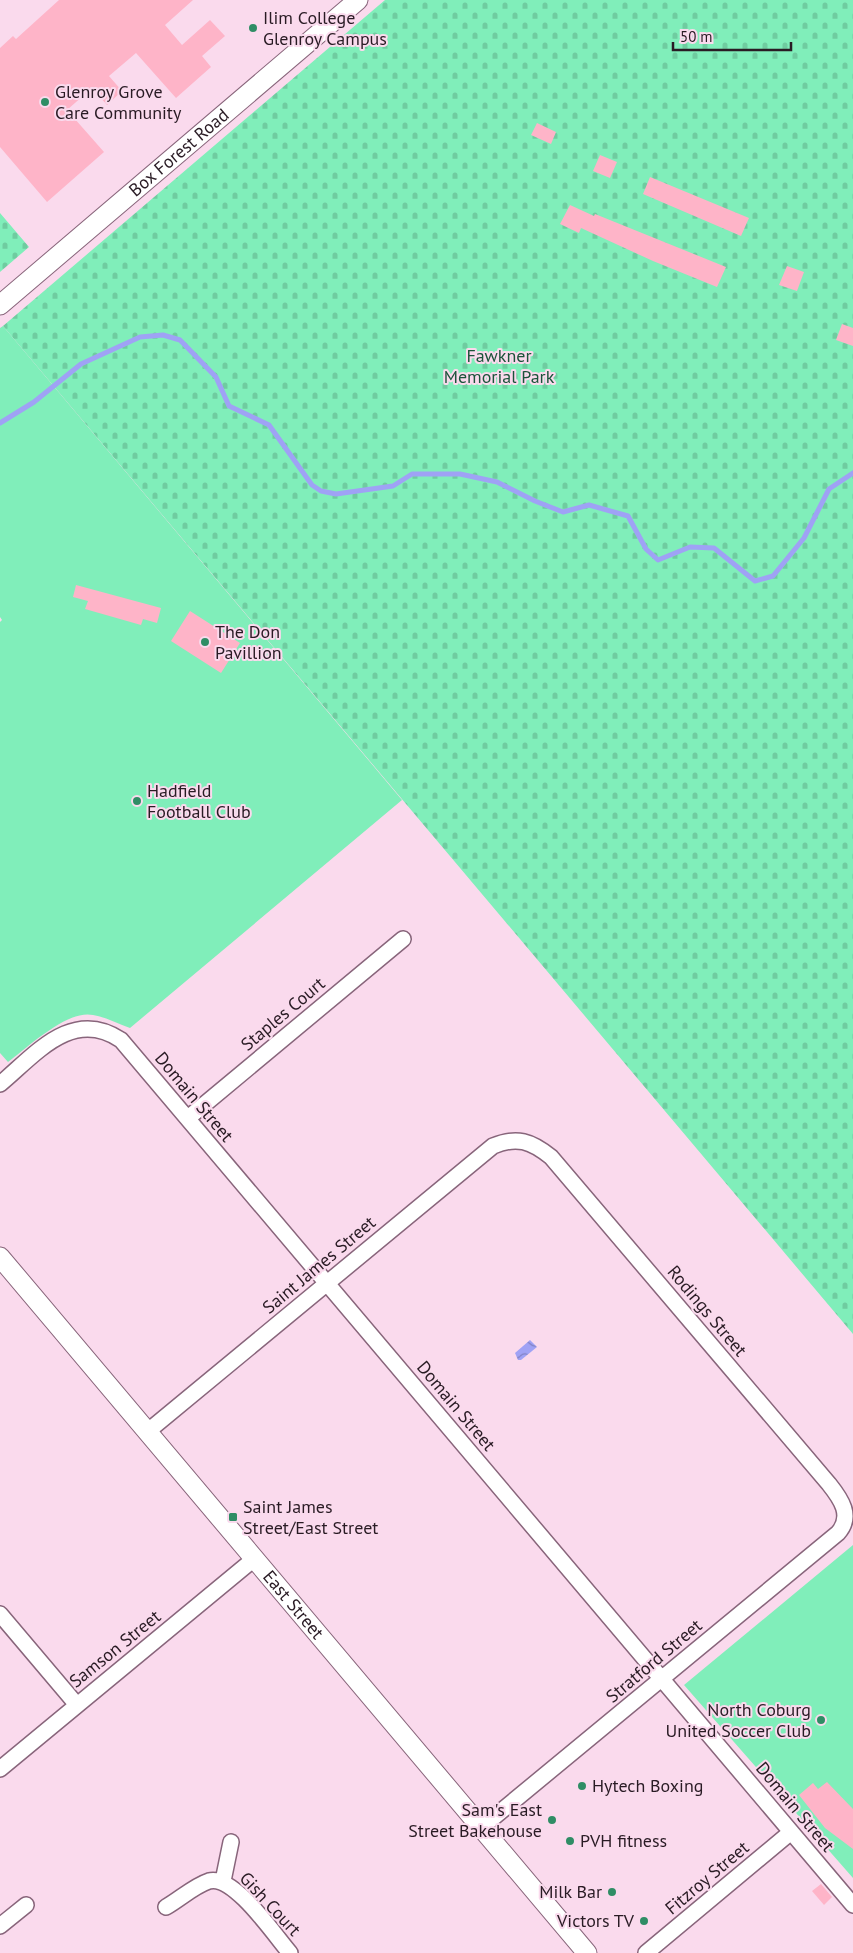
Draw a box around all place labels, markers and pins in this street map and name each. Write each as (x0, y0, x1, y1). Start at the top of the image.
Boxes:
place label: Ilim College Glenroy Campus (263, 6, 387, 50)
marker: Ilim College Glenroy Campus (247, 22, 259, 34)
place label: Glenroy Grove Care Community (55, 80, 182, 124)
marker: Glenroy Grove Care Community (39, 96, 51, 108)
place label: The Don Pavillion (215, 620, 282, 664)
marker: The Don Pavillion (199, 636, 211, 648)
place label: Hadfield Football Club (147, 779, 251, 823)
marker: Hadfield Football Club (131, 795, 143, 807)
place label: Saint James Street/East Street (243, 1495, 378, 1539)
marker: Saint James Street/East Street (227, 1511, 239, 1523)
place label: North Coburg United Soccer Club (665, 1698, 811, 1742)
marker: North Coburg United Soccer Club (815, 1714, 827, 1726)
place label: Hytech Boxing (592, 1774, 703, 1797)
marker: Hytech Boxing (576, 1780, 588, 1792)
place label: Sam's East Street Bakehouse (408, 1798, 542, 1842)
marker: Sam's East Street Bakehouse (546, 1814, 558, 1826)
place label: PVH fitness (580, 1829, 667, 1852)
marker: PVH fitness (564, 1835, 576, 1847)
place label: Milk Bar (539, 1880, 602, 1903)
marker: Milk Bar (606, 1886, 618, 1898)
place label: Victors TV (556, 1909, 635, 1932)
marker: Victors TV (638, 1915, 650, 1927)

